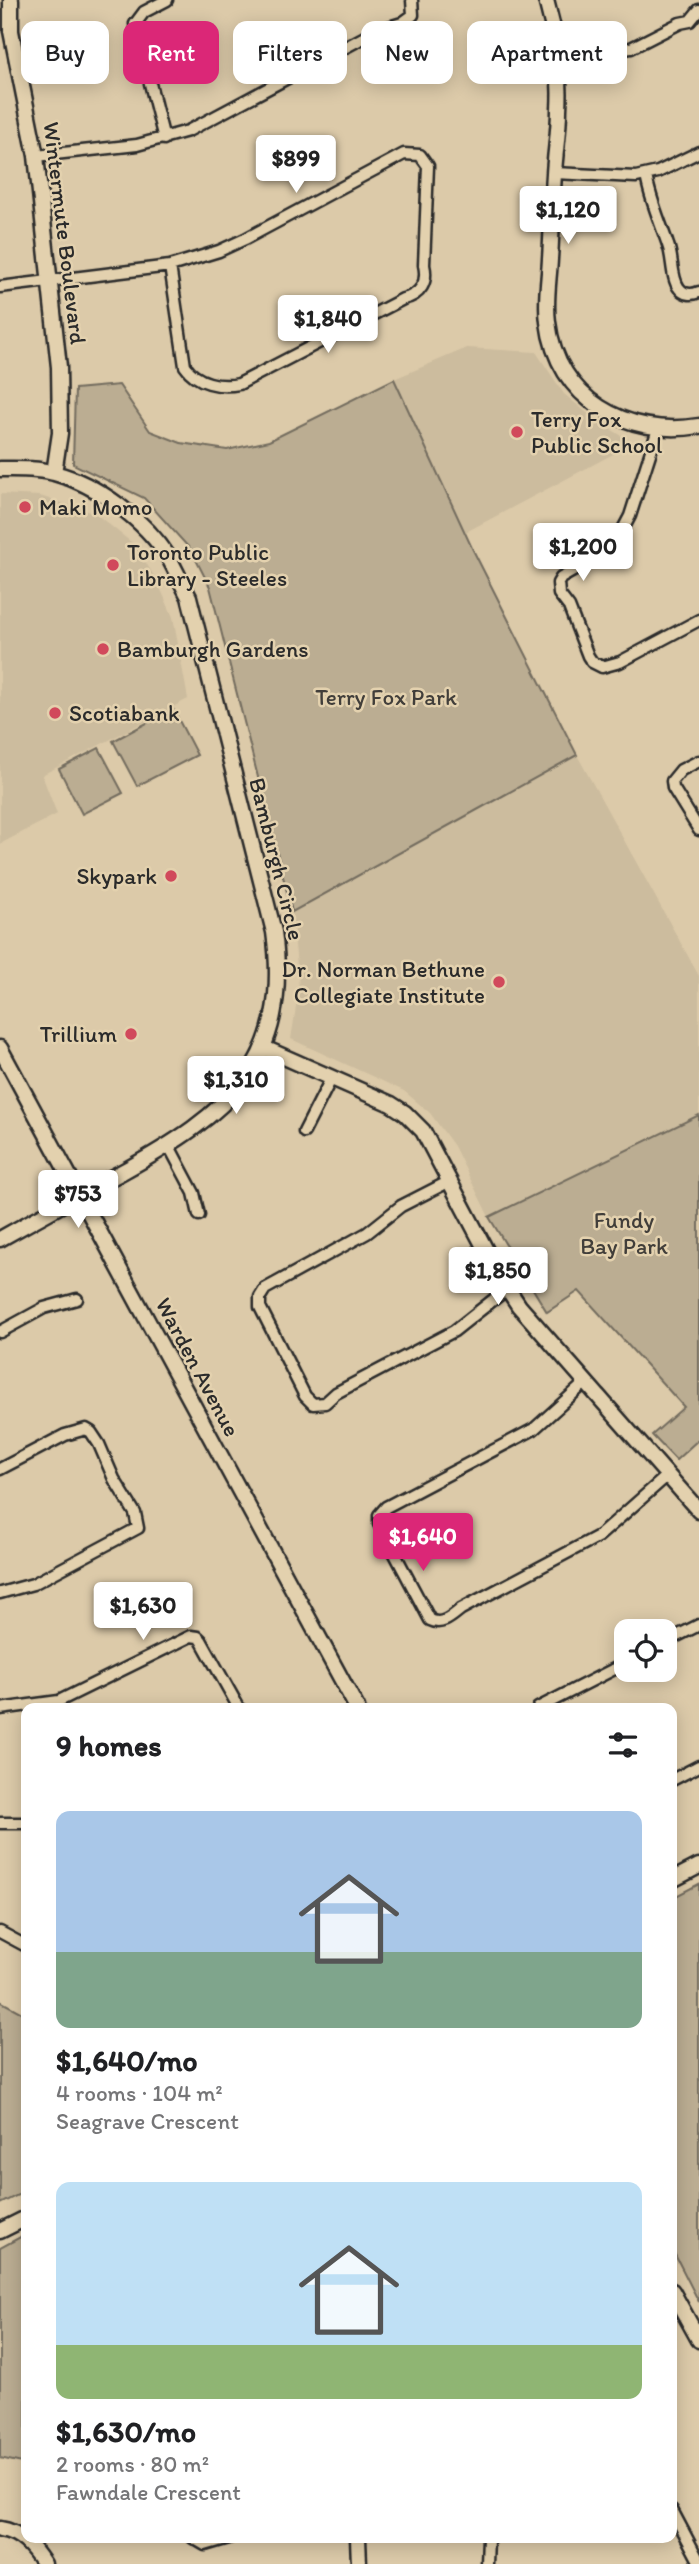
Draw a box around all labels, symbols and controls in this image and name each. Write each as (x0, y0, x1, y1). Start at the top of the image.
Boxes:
chip: Buy (21, 21, 109, 84)
chip: Rent (123, 21, 219, 84)
chip: Filters (233, 21, 347, 84)
chip: New (361, 21, 453, 84)
chip: Apartment (467, 21, 627, 84)
street label: Wintermute Boulevard (37, 120, 93, 346)
pin: $899 (255, 136, 337, 195)
text: $899 (272, 144, 320, 172)
pin: $1,120 (511, 187, 625, 246)
text: $1,120 (536, 195, 600, 223)
pin: $1,840 (271, 296, 385, 355)
text: $1,840 (294, 304, 362, 332)
place label: Terry Fox Public School (531, 405, 663, 459)
marker: Terry Fox Public School (509, 424, 525, 440)
place label: Maki Momo (39, 493, 153, 521)
marker: Maki Momo (17, 499, 33, 515)
pin: $1,200 (526, 524, 640, 583)
text: $1,200 (549, 532, 617, 560)
place label: Toronto Public Library - Steeles (127, 538, 287, 592)
marker: Toronto Public Library - Steeles (105, 557, 121, 573)
place label: Bamburgh Gardens (117, 635, 309, 663)
marker: Bamburgh Gardens (95, 641, 111, 657)
park label: Terry Fox Park (315, 683, 457, 711)
place label: Scotiabank (69, 699, 180, 727)
marker: Scotiabank (47, 705, 63, 721)
street label: Bamburgh Circle (243, 775, 311, 943)
place label: Skypark (76, 862, 157, 890)
marker: Skypark (163, 868, 179, 884)
place label: Dr. Norman Bethune Collegiate Institute (282, 955, 485, 1009)
marker: Dr. Norman Bethune Collegiate Institute (491, 974, 507, 990)
place label: Trillium (40, 1020, 117, 1048)
marker: Trillium (123, 1026, 139, 1042)
pin: $1,310 (179, 1056, 293, 1116)
text: $1,310 (203, 1065, 269, 1093)
pin: $753 (37, 1170, 119, 1230)
text: $753 (54, 1179, 102, 1207)
park label: Fundy Bay Park (580, 1206, 668, 1260)
pin: $1,850 (441, 1248, 555, 1307)
text: $1,850 (465, 1256, 531, 1284)
street label: Warden Avenue (150, 1293, 246, 1441)
pin: $1,640 (366, 1514, 480, 1573)
text: $1,640 (389, 1522, 457, 1550)
pin: $1,630 (86, 1582, 200, 1642)
text: $1,630 (110, 1591, 176, 1619)
map controls (614, 1619, 677, 1682)
button: locate (614, 1619, 677, 1682)
icon: filters (604, 1726, 642, 1764)
text: 9 homes (56, 1727, 162, 1764)
icon: home (286, 1856, 412, 1982)
text: $1,640/mo (56, 2042, 198, 2079)
text: 4 rooms · 104 m² (56, 2079, 223, 2107)
text: Seagrave Crescent (56, 2107, 239, 2135)
icon: home (286, 2227, 412, 2353)
text: $1,630/mo (56, 2413, 196, 2450)
text: 2 rooms · 80 m² (56, 2450, 209, 2478)
text: Fawndale Crescent (56, 2478, 241, 2506)

